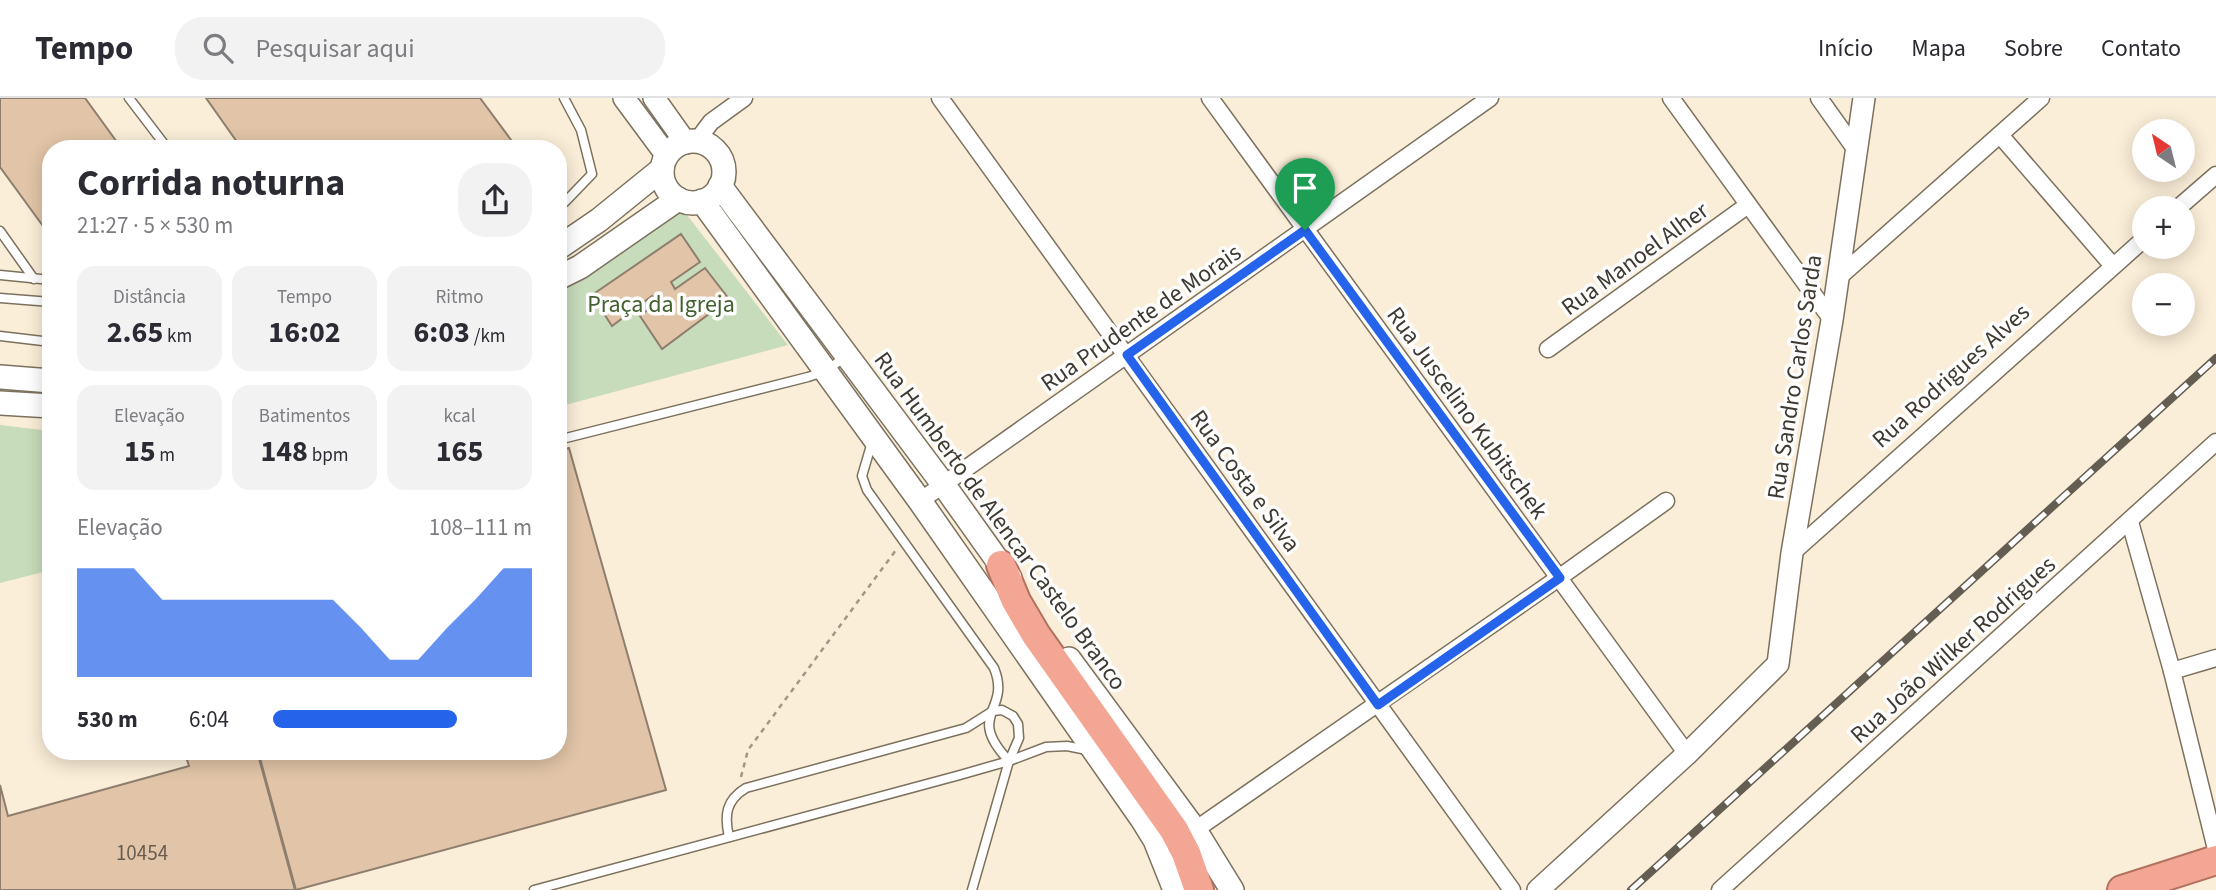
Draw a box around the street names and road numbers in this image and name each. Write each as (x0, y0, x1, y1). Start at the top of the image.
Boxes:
street label: Rua Manoel Alher (1554, 193, 1716, 324)
street label: Rua Prudente de Morais (1034, 235, 1248, 401)
street label: Rua Sandro Carlos Sarda (1758, 252, 1832, 502)
street label: Rua Rodrigues Alves (1864, 296, 2038, 456)
street label: Rua Juscelino Kubitschek (1378, 300, 1556, 527)
street label: Rua Humberto de Alencar Castelo Branco (865, 344, 1135, 698)
street label: Rua Costa e Silva (1181, 402, 1309, 560)
street label: Rua João Wilker Rodrigues (1842, 548, 2064, 752)

